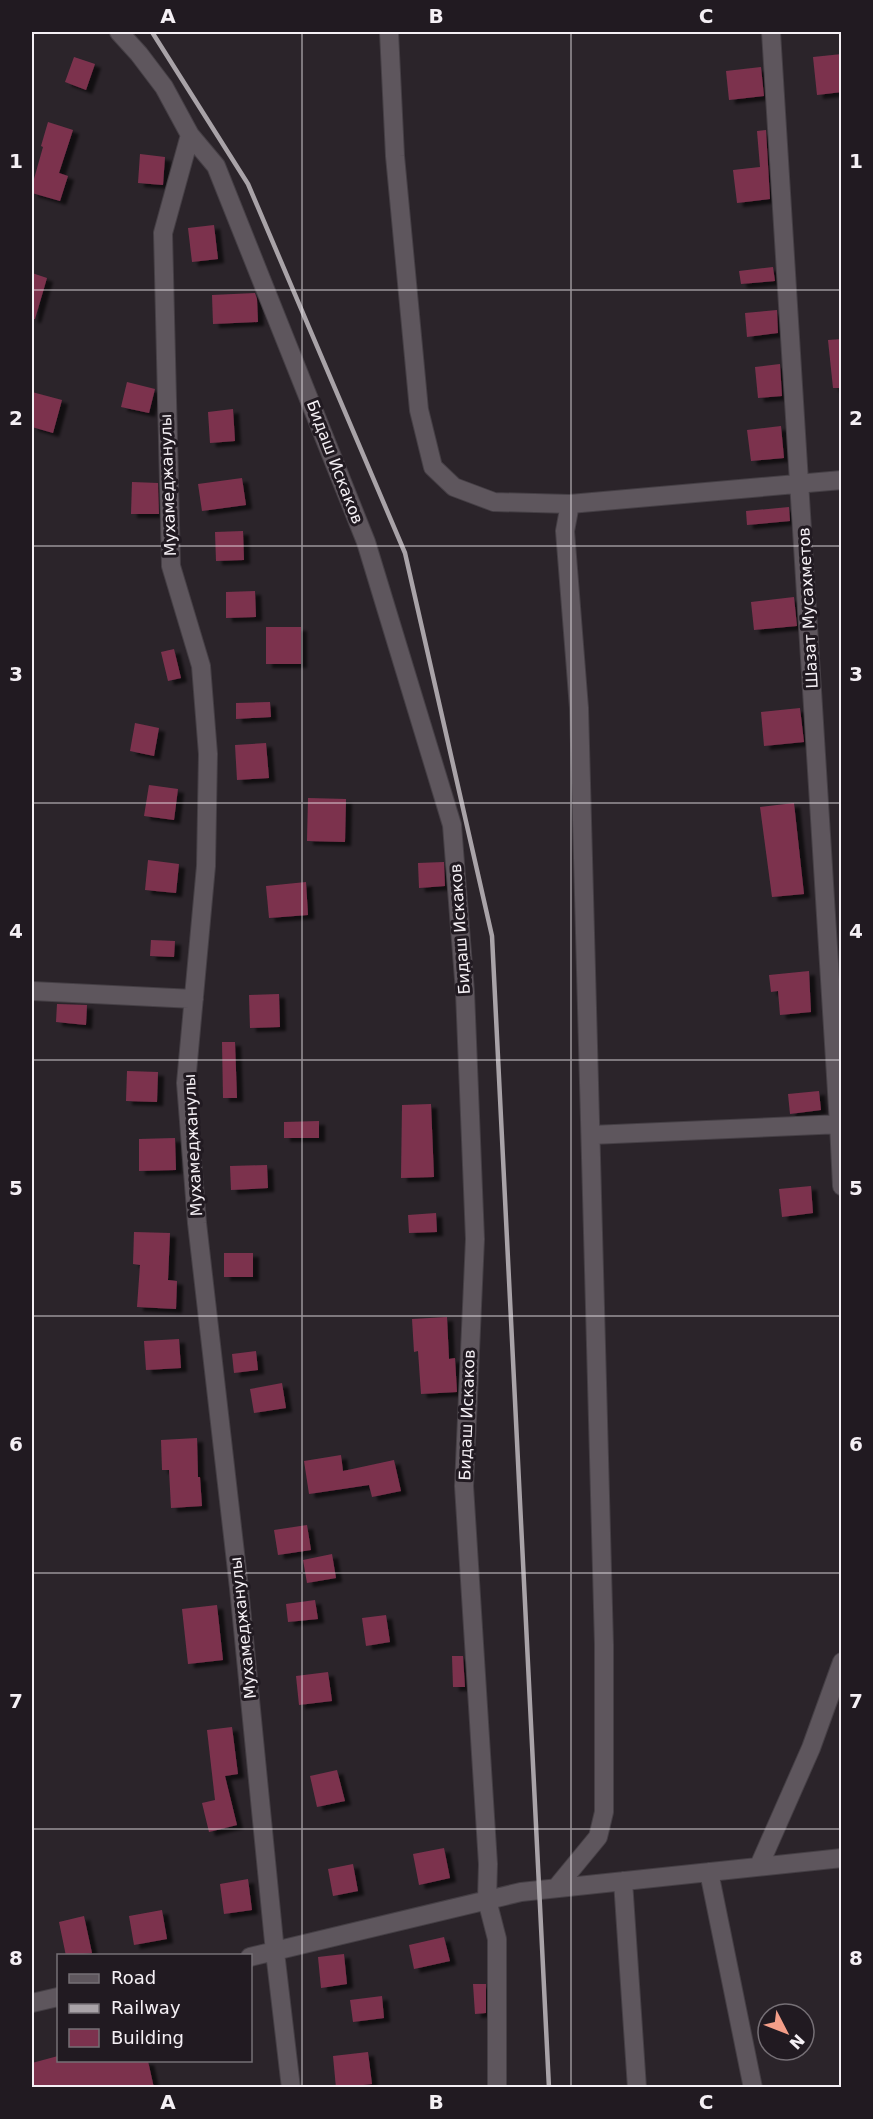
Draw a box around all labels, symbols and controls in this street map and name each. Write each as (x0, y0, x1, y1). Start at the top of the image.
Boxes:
text: A (160, 4, 176, 28)
text: B (428, 4, 444, 28)
text: C (699, 4, 713, 28)
text: 1 (9, 149, 23, 173)
text: 1 (849, 149, 863, 173)
street label: Бидаш Искаков (303, 397, 367, 527)
text: 2 (9, 406, 23, 430)
text: 2 (849, 406, 863, 430)
street label: Мухамеджанулы (156, 413, 180, 557)
street label: Шазат Мусахметов (794, 527, 822, 689)
text: 3 (9, 662, 23, 686)
text: 3 (849, 662, 863, 686)
street label: Бидаш Искаков (446, 863, 474, 995)
text: 4 (9, 919, 23, 943)
text: 4 (849, 919, 863, 943)
street label: Мухамеджанулы (180, 1073, 206, 1217)
text: 5 (9, 1176, 23, 1200)
text: 5 (849, 1176, 863, 1200)
street label: Бидаш Искаков (455, 1349, 479, 1481)
text: 6 (9, 1432, 23, 1456)
text: 6 (849, 1432, 863, 1456)
street label: Мухамеджанулы (226, 1556, 260, 1700)
text: 7 (9, 1689, 23, 1713)
text: 7 (849, 1689, 863, 1713)
text: 8 (9, 1946, 23, 1970)
text: 8 (849, 1946, 863, 1970)
legend (57, 1954, 252, 2062)
text: Road (111, 1967, 156, 1988)
text: Railway (111, 1997, 181, 2018)
north arrow (756, 2002, 816, 2062)
text: Building (111, 2027, 184, 2048)
text: N (785, 2030, 808, 2053)
text: A (160, 2090, 176, 2114)
text: B (428, 2090, 444, 2114)
text: C (699, 2090, 713, 2114)

